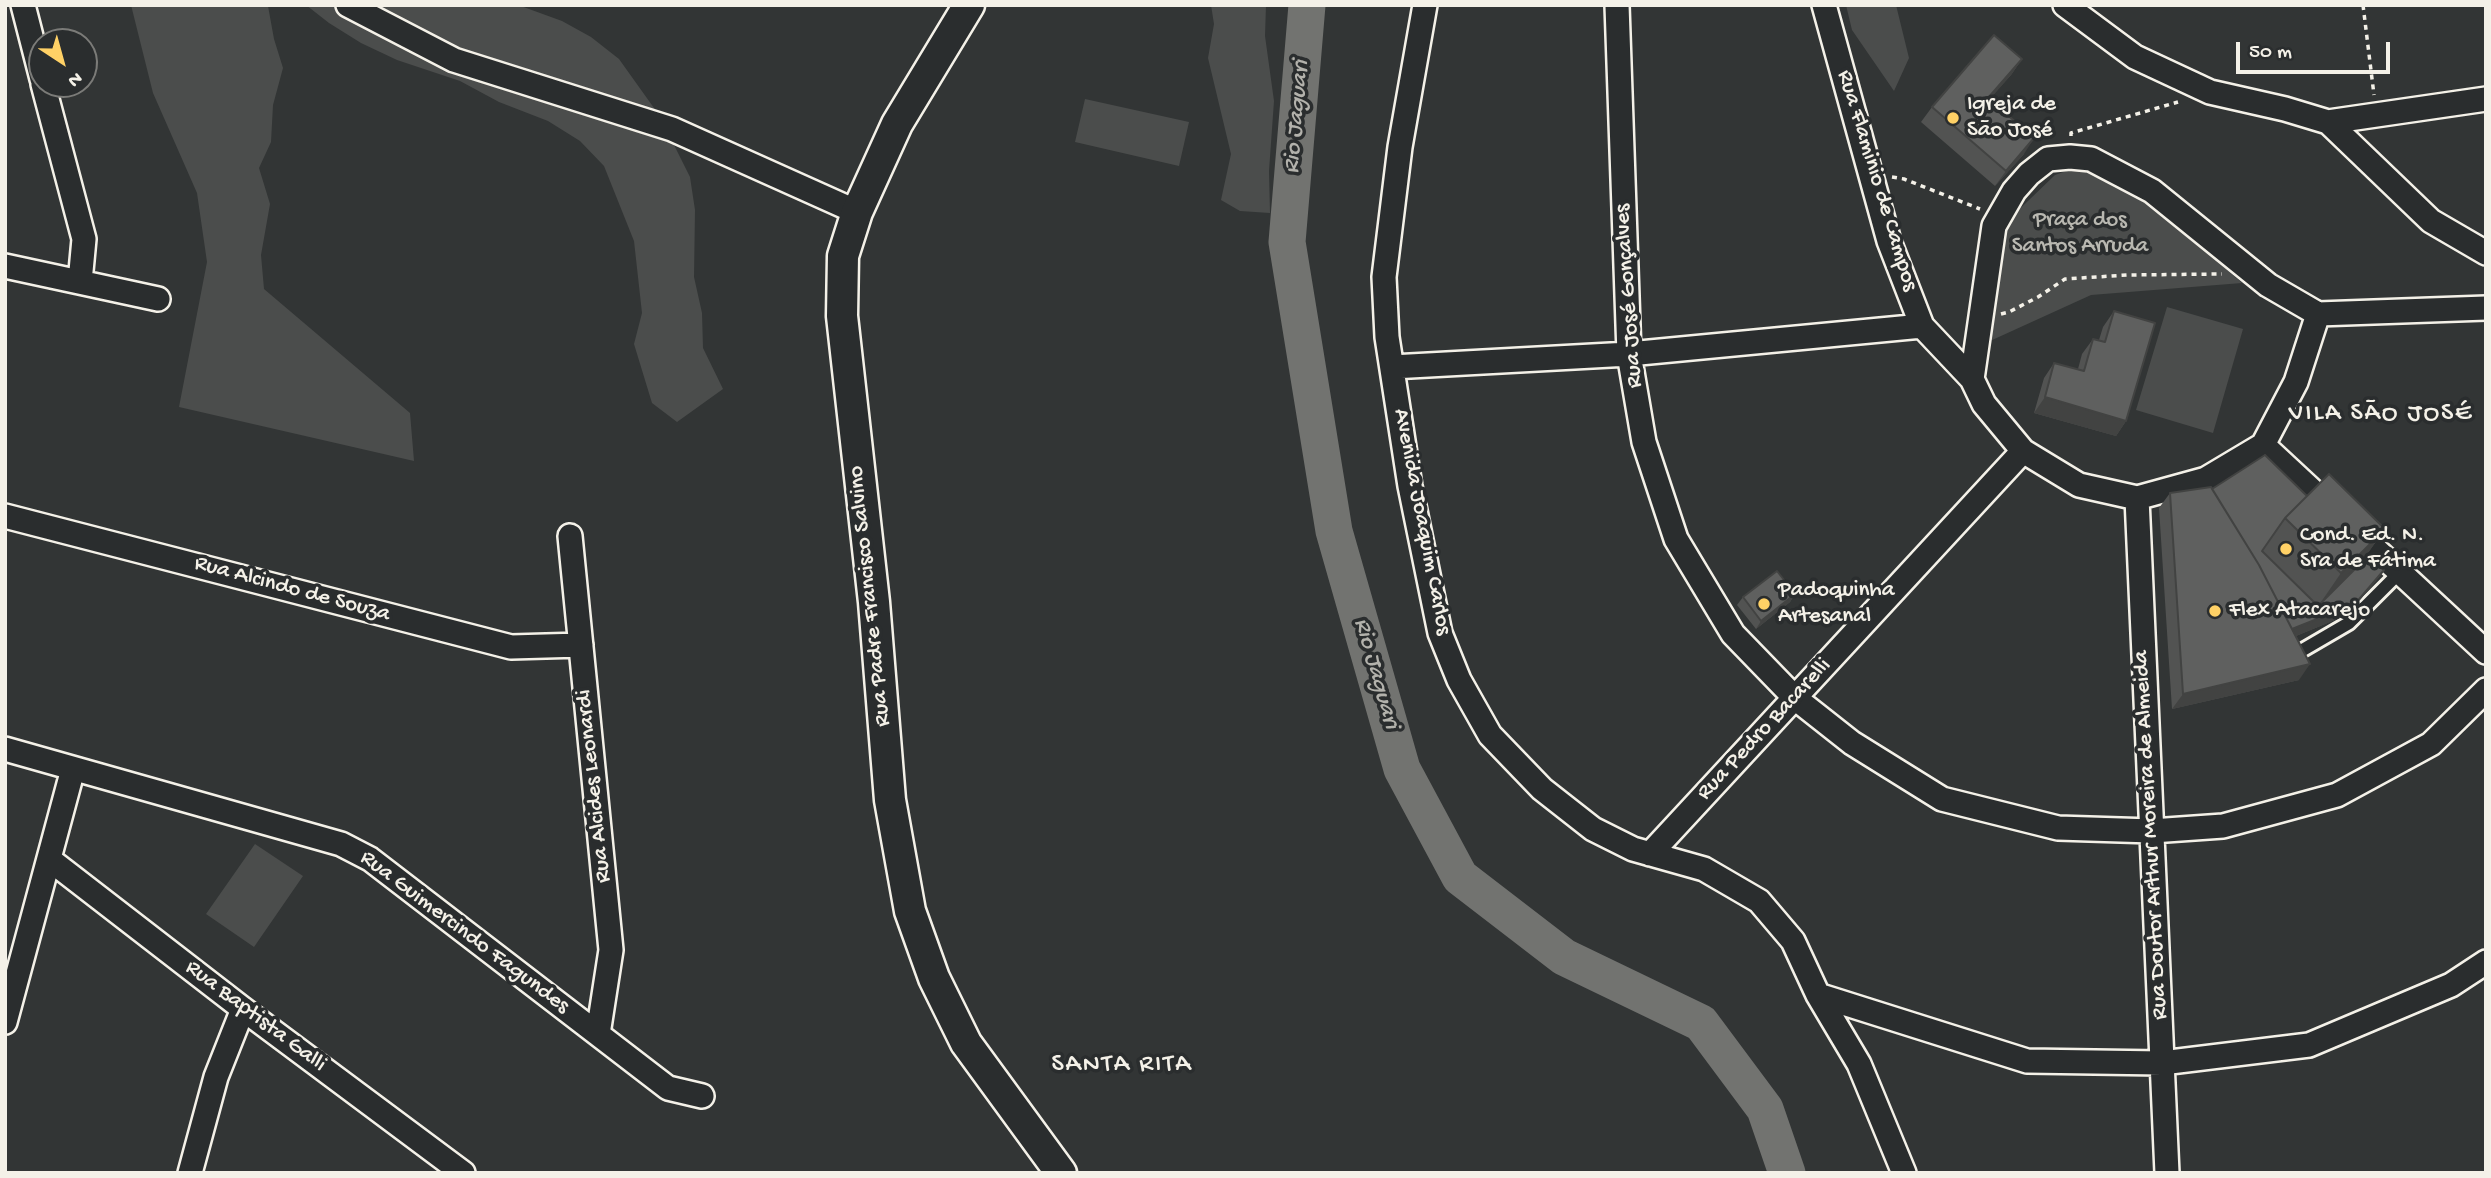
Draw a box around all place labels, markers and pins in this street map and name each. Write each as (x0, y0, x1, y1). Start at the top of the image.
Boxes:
place label: Igreja de São José (1967, 91, 2056, 145)
marker: Igreja de São José (1945, 110, 1961, 126)
place label: Cond. Ed. N. Sra de Fátima (2300, 522, 2436, 576)
marker: Cond. Ed. N. Sra de Fátima (2278, 541, 2294, 557)
place label: Padoquinha Artesanal (1778, 577, 1894, 631)
marker: Padoquinha Artesanal (1756, 596, 1772, 612)
place label: Flex Atacarejo (2229, 597, 2370, 625)
marker: Flex Atacarejo (2207, 603, 2223, 619)

